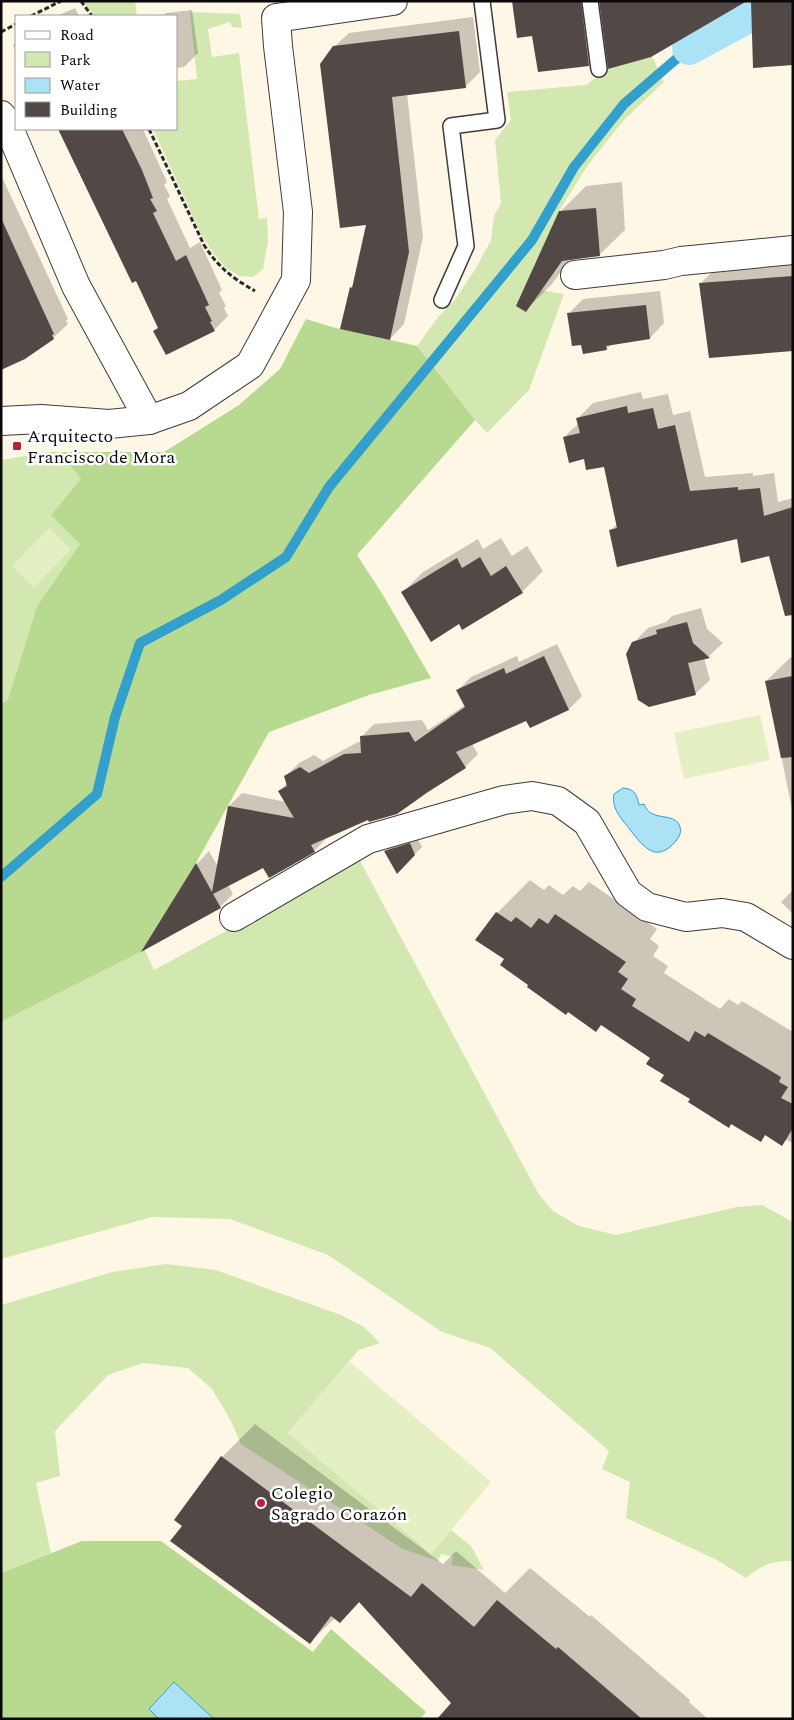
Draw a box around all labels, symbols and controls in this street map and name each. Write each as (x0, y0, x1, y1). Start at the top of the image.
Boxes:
legend (15, 15, 178, 130)
text: Road (60, 24, 94, 47)
text: Park (60, 49, 91, 72)
text: Water (60, 74, 100, 97)
text: Building (60, 99, 117, 122)
place label: Arquitecto Francisco de Mora (27, 423, 176, 471)
marker: Arquitecto Francisco de Mora (11, 440, 23, 452)
place label: Colegio Sagrado Corazón (271, 1480, 407, 1528)
marker: Colegio Sagrado Corazón (255, 1497, 267, 1509)

